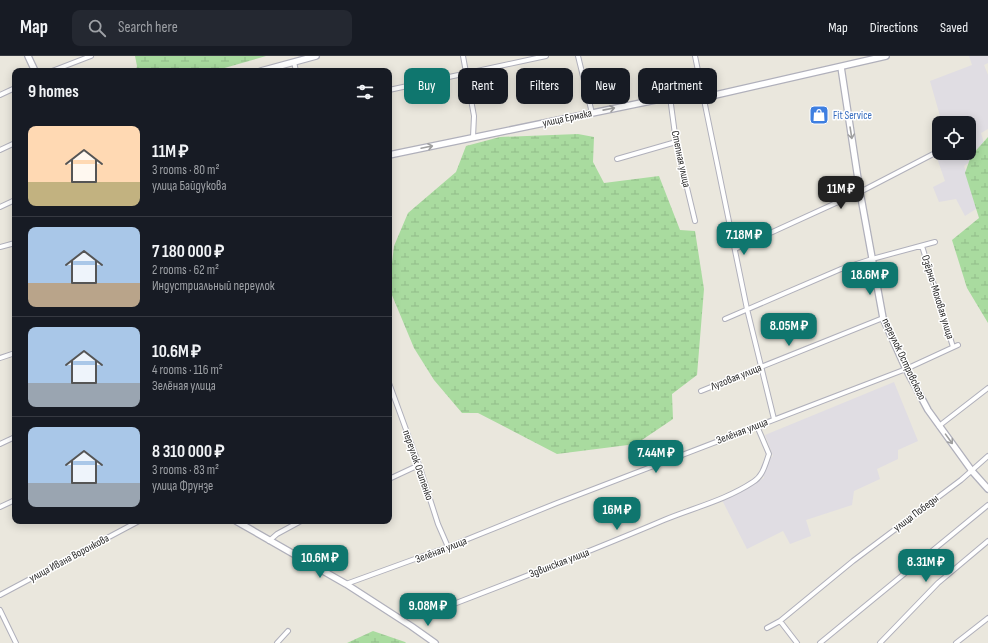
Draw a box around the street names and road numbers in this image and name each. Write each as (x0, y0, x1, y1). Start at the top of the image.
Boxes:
street label: улица Ермака (541, 106, 593, 130)
street label: Степная улица (669, 129, 693, 189)
street label: Озёрно-Моховая улица (919, 253, 957, 341)
street label: переулок Островского (879, 316, 929, 402)
street label: Луговая улица (708, 361, 763, 393)
street label: Зелёная улица (715, 415, 769, 447)
street label: переулок Осипенко (400, 428, 436, 502)
street label: улица Победы (891, 492, 941, 534)
street label: улица Ивана Воронкова (27, 531, 111, 585)
street label: Зелёная улица (414, 534, 468, 566)
street label: Здвинская улица (527, 546, 591, 580)

